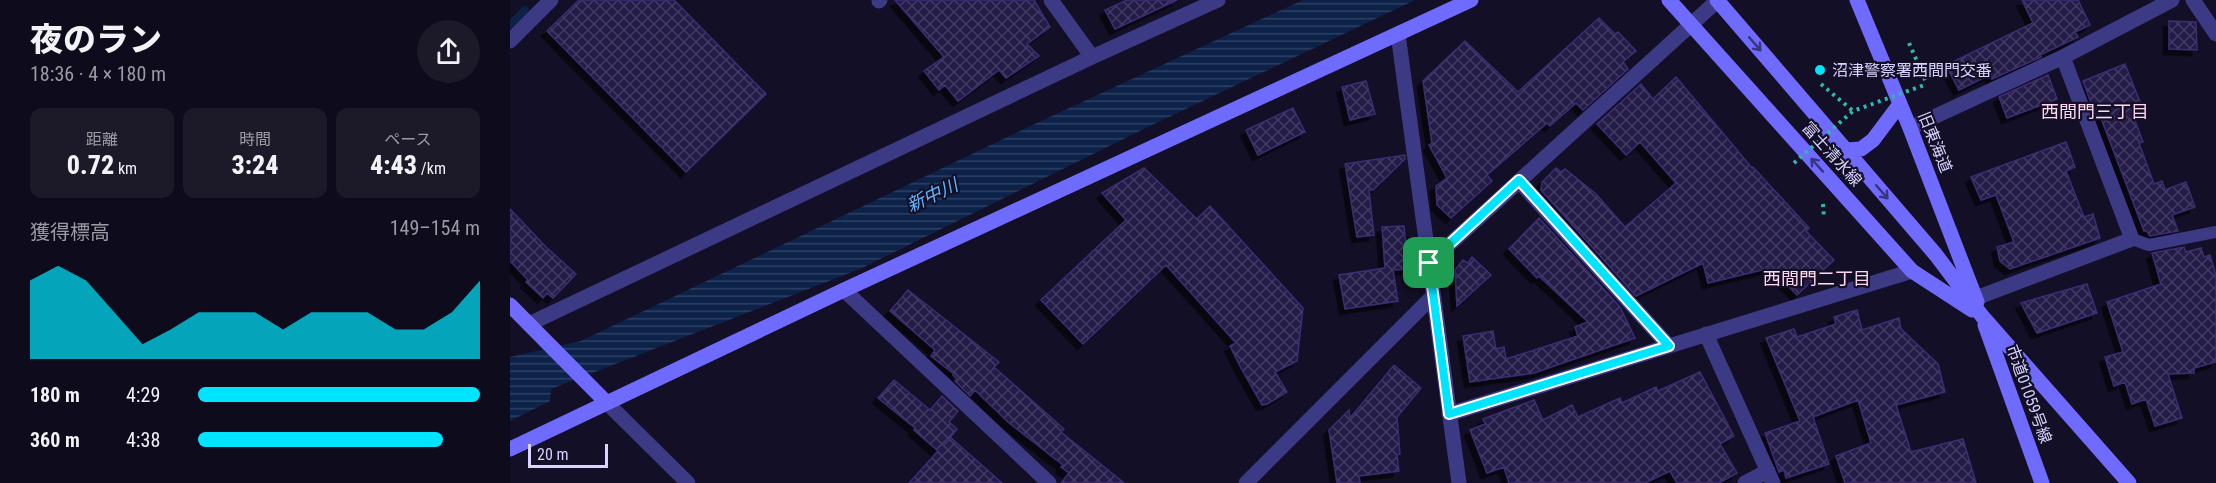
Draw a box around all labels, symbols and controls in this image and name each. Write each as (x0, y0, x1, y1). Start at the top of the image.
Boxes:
text: 夜のラン (30, 20, 162, 59)
button: share (417, 20, 480, 83)
one-way arrow (1748, 36, 1762, 51)
place label: 沼津警察署西間門交番 (1832, 61, 1992, 80)
text: 18:36 · 4 × 180 m (30, 62, 166, 86)
marker: 沼津警察署西間門交番 (1813, 63, 1827, 77)
district label: 西間門三丁目 (2041, 101, 2149, 122)
street label: 旧東海道 (1914, 109, 1956, 175)
street label: 富士清水線 (1798, 118, 1866, 190)
text: 距離 (86, 130, 118, 149)
text: 時間 (239, 130, 271, 149)
text: ペース (384, 130, 432, 149)
text: 0.72 (67, 150, 114, 180)
text: 3:24 (232, 150, 279, 180)
text: 4:43 (370, 150, 417, 180)
one-way arrow (1810, 158, 1824, 173)
text: km (114, 159, 137, 178)
text: /km (417, 159, 446, 178)
water label: 新中川 (903, 173, 963, 216)
one-way arrow (1875, 184, 1889, 199)
text: 149–154 m (390, 216, 480, 240)
text: 獲得標高 (30, 220, 110, 244)
pin (1403, 237, 1454, 288)
icon: arrive (1412, 246, 1445, 279)
district label: 西間門二丁目 (1763, 268, 1871, 289)
street label: 市道01059号線 (2002, 342, 2056, 446)
text: 180 m (30, 383, 80, 407)
text: 4:29 (126, 383, 160, 407)
text: 360 m (30, 428, 80, 452)
text: 4:38 (126, 428, 160, 452)
scale bar (528, 441, 608, 468)
text: 20 m (537, 445, 569, 464)

